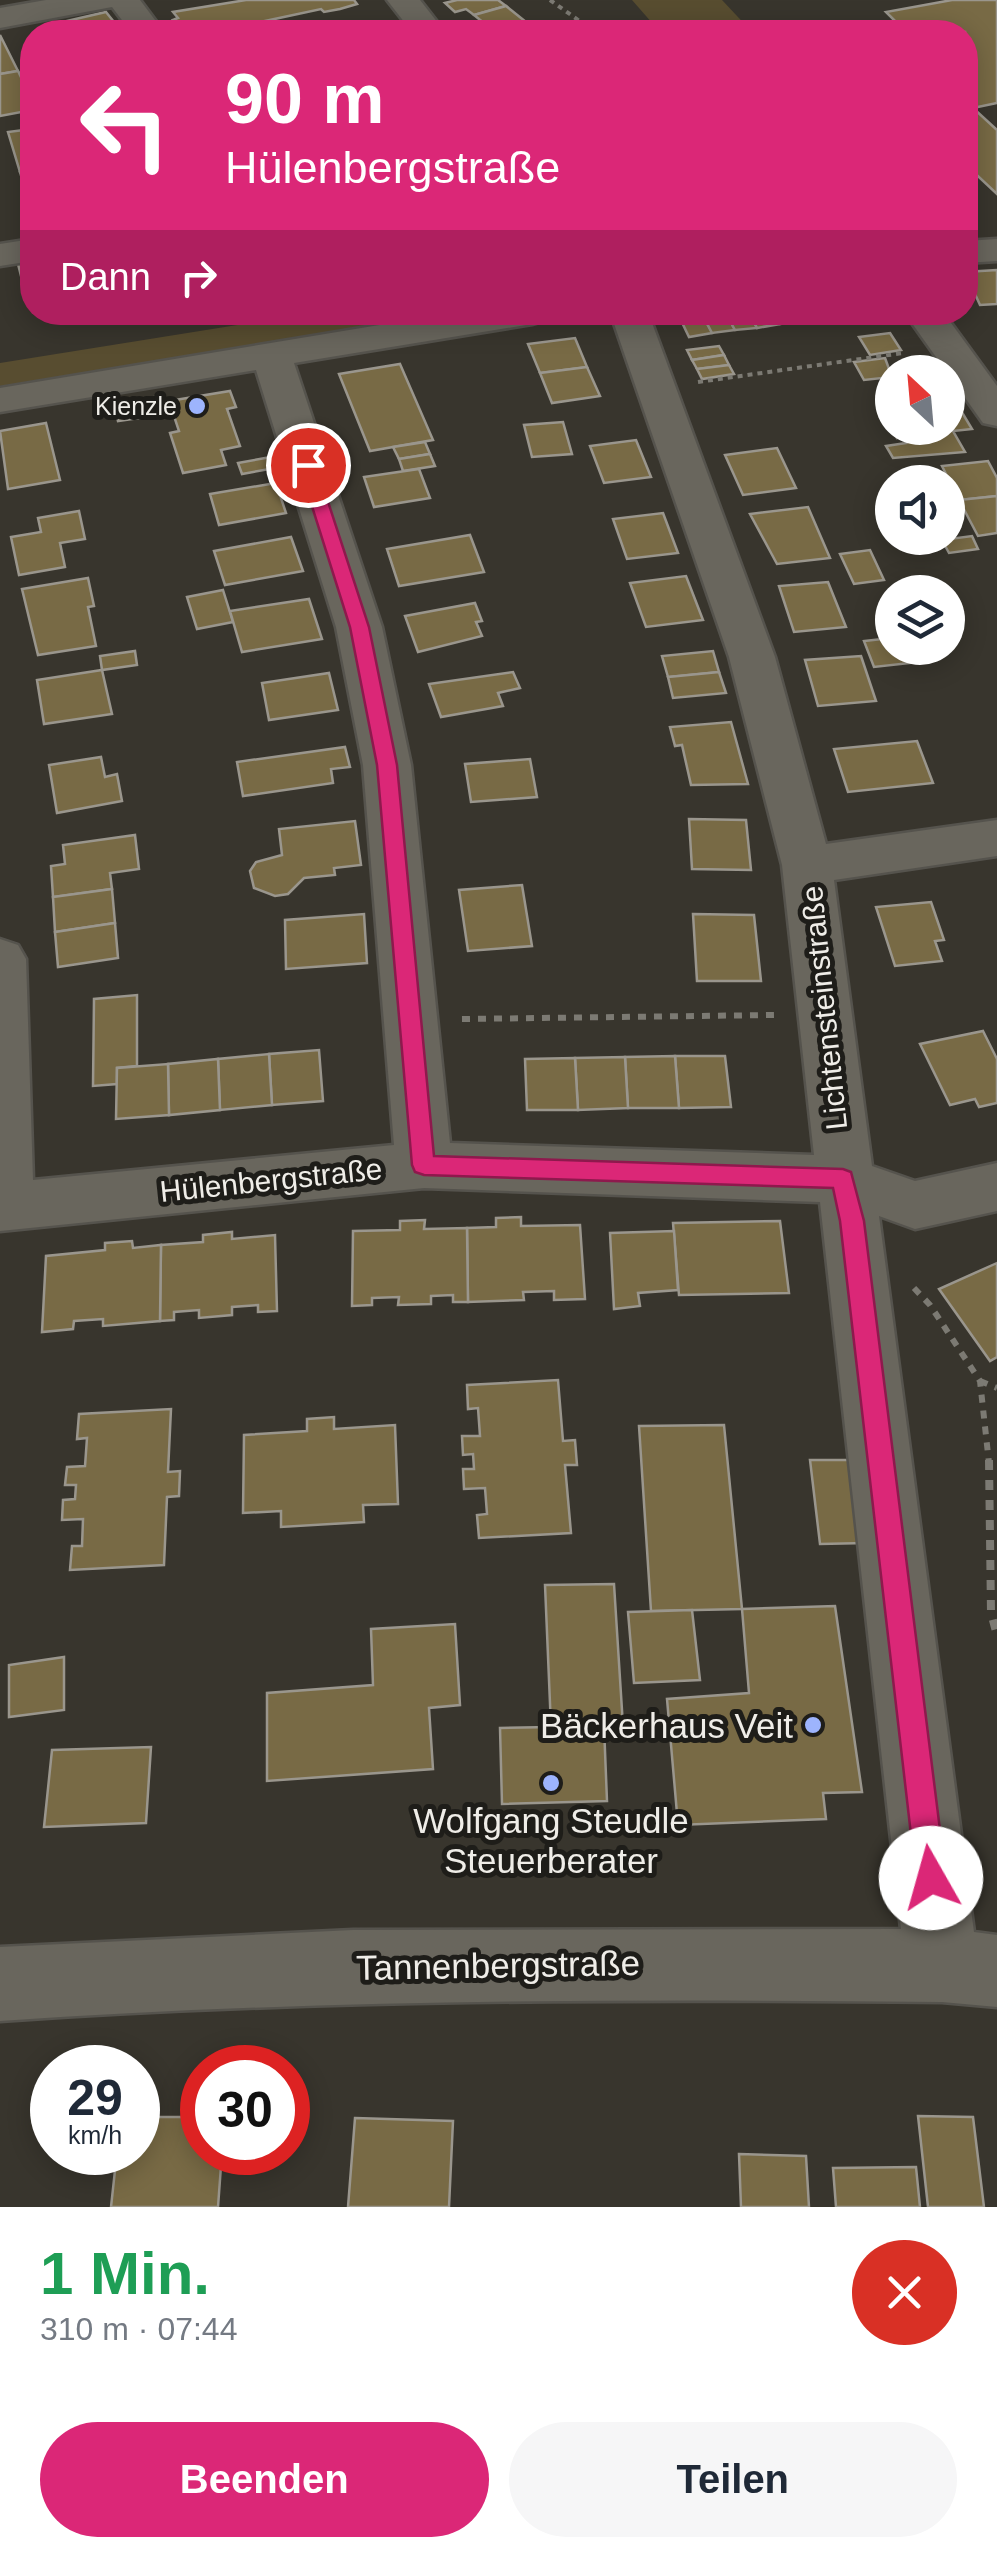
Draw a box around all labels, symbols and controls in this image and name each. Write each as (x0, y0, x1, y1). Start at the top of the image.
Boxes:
icon: left (60, 60, 190, 190)
text: 90 m (225, 60, 385, 138)
text: Hülenbergstraße (225, 142, 560, 193)
icon: right (171, 250, 226, 305)
text: Dann (60, 256, 151, 298)
north arrow (875, 355, 965, 445)
map controls (875, 355, 965, 665)
place label: Kienzle (95, 392, 177, 420)
marker: Kienzle (186, 395, 208, 417)
pin (266, 423, 351, 508)
icon: arrive (281, 438, 336, 493)
button: sound (875, 465, 965, 555)
button: layers (875, 575, 965, 665)
street label: Lichtensteinstraße (795, 884, 853, 1132)
street label: Hülenbergstraße (158, 1152, 384, 1208)
place label: Bäckerhaus Veit (540, 1706, 793, 1745)
marker: Bäckerhaus Veit (802, 1714, 824, 1736)
marker: Wolfgang Steudle Steuerberater (540, 1772, 562, 1794)
place label: Wolfgang Steudle Steuerberater (413, 1801, 689, 1880)
position arrow (879, 1826, 983, 1930)
street label: Tannenbergstraße (356, 1943, 640, 1987)
speed limit sign: 30 (180, 2045, 310, 2175)
text: 29 (67, 2070, 123, 2126)
text: km/h (68, 2121, 122, 2149)
text: 1 Min. (40, 2240, 210, 2307)
button: close (852, 2240, 957, 2345)
text: 310 m · 07:44 (40, 2311, 237, 2347)
button: Beenden (40, 2422, 489, 2537)
button: Teilen (509, 2422, 957, 2537)

